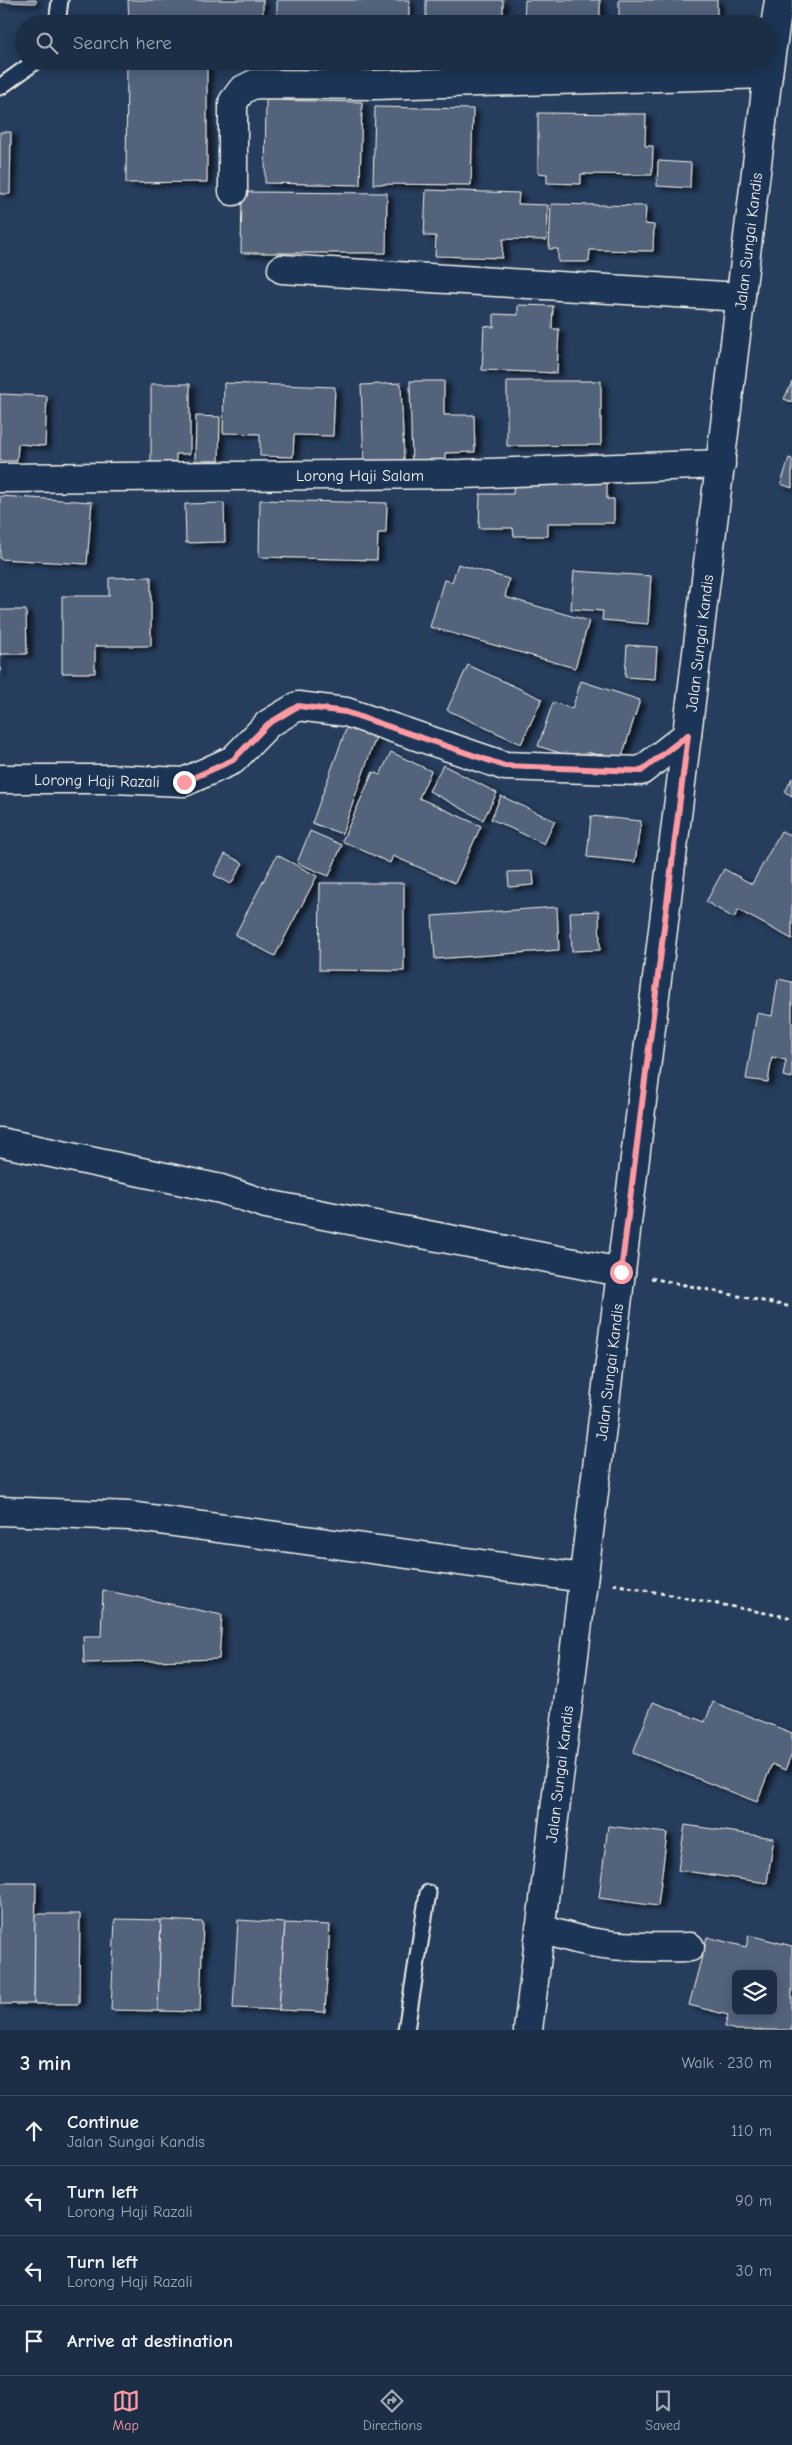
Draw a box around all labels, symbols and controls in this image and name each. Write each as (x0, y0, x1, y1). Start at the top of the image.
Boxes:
search box (15, 15, 777, 70)
icon: search (33, 29, 61, 57)
text: Search here (73, 32, 172, 54)
street label: Jalan Sungai Kandis (732, 171, 766, 311)
street label: Lorong Haji Salam (296, 467, 424, 485)
street label: Jalan Sungai Kandis (683, 573, 717, 713)
street label: Lorong Haji Razali (34, 771, 160, 791)
route end (173, 771, 196, 794)
route start (610, 1261, 633, 1284)
street label: Jalan Sungai Kandis (593, 1302, 627, 1442)
street label: Jalan Sungai Kandis (543, 1704, 577, 1844)
map controls (732, 1970, 777, 2015)
button: layers (732, 1970, 777, 2015)
text: 3 min (20, 2051, 71, 2075)
text: Walk · 230 m (681, 2054, 772, 2072)
text: Continue (67, 2111, 139, 2133)
icon: ahead (20, 2117, 48, 2145)
text: 110 m (731, 2122, 772, 2140)
text: Jalan Sungai Kandis (67, 2133, 205, 2151)
text: Turn left (67, 2181, 138, 2203)
icon: left (20, 2187, 48, 2215)
text: 90 m (735, 2192, 772, 2210)
text: Lorong Haji Razali (67, 2203, 193, 2221)
text: Turn left (67, 2251, 138, 2273)
icon: left (20, 2257, 48, 2285)
text: 30 m (736, 2262, 772, 2280)
text: Lorong Haji Razali (67, 2273, 193, 2291)
icon: arrive (20, 2327, 48, 2355)
text: Arrive at destination (67, 2330, 233, 2352)
tab: Map (112, 2387, 140, 2434)
tab: Directions (363, 2387, 422, 2434)
tab: Saved (645, 2387, 680, 2434)

